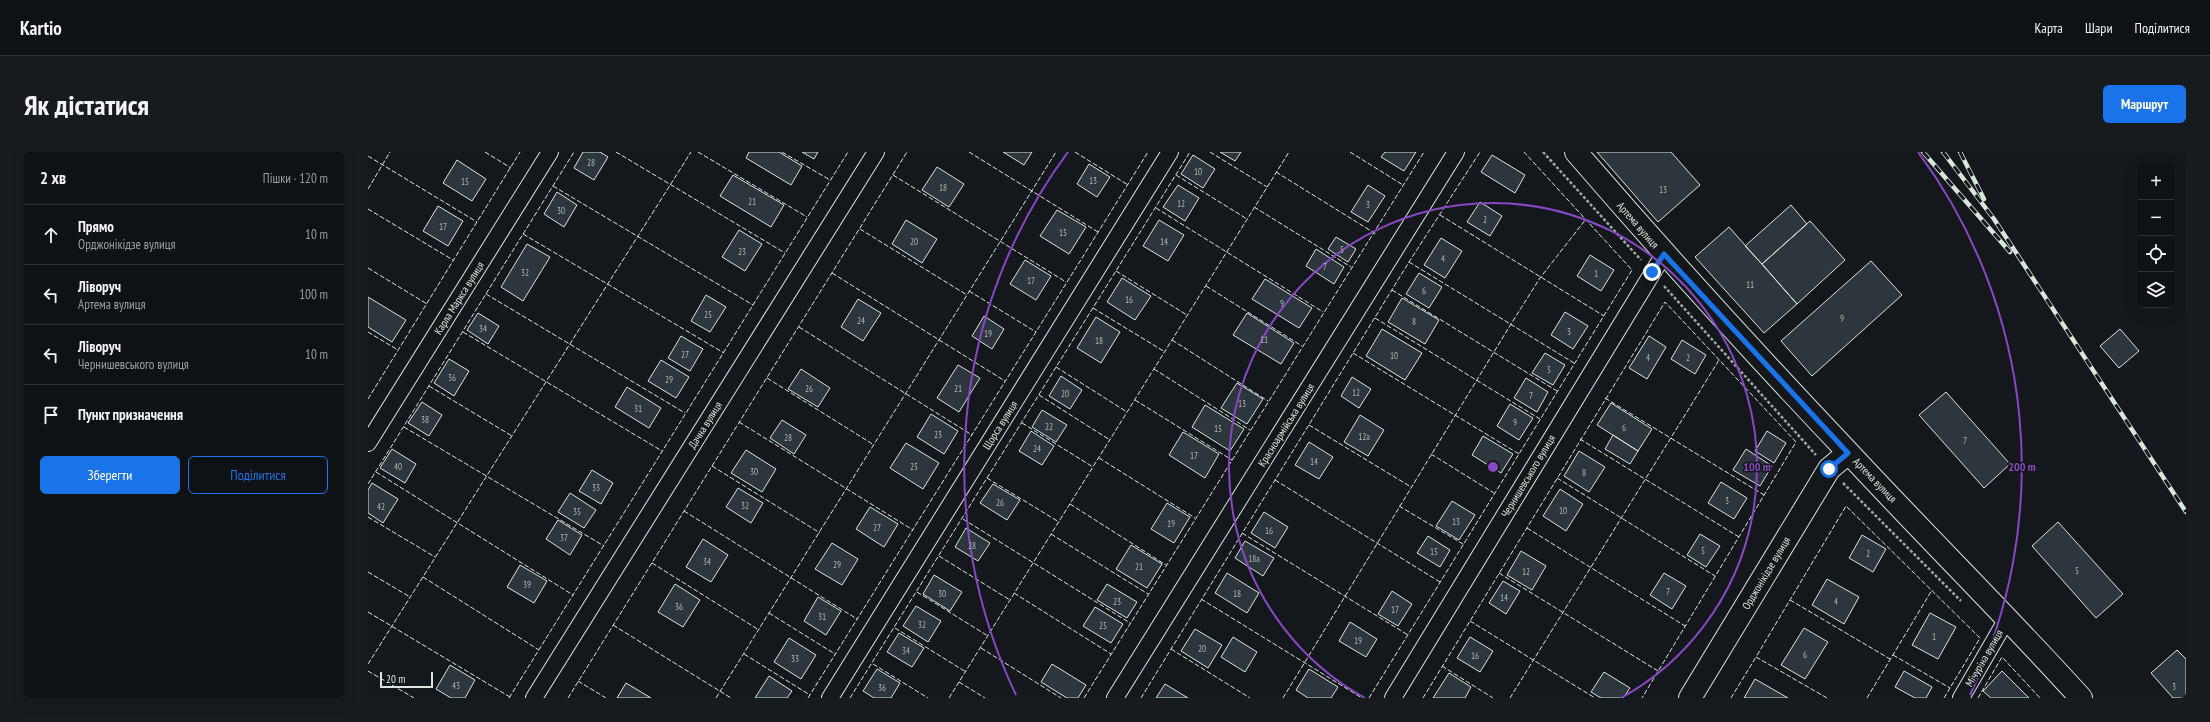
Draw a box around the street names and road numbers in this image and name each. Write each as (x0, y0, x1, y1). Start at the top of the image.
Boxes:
street label: Артема вулиця (1614, 199, 1662, 251)
street label: Карла Маркса вулиця (431, 259, 487, 337)
street label: Красноармійська вулиця (1255, 381, 1317, 469)
street label: Щорса вулиця (979, 398, 1021, 452)
street label: Дачна вулиця (685, 399, 725, 451)
street label: Чернишевського вулиця (1498, 432, 1558, 520)
street label: Артема вулиця (1850, 455, 1900, 505)
street label: Орджонікідзе вулиця (1739, 534, 1793, 612)
street label: Мічуріна вулиця (1962, 627, 2006, 689)

